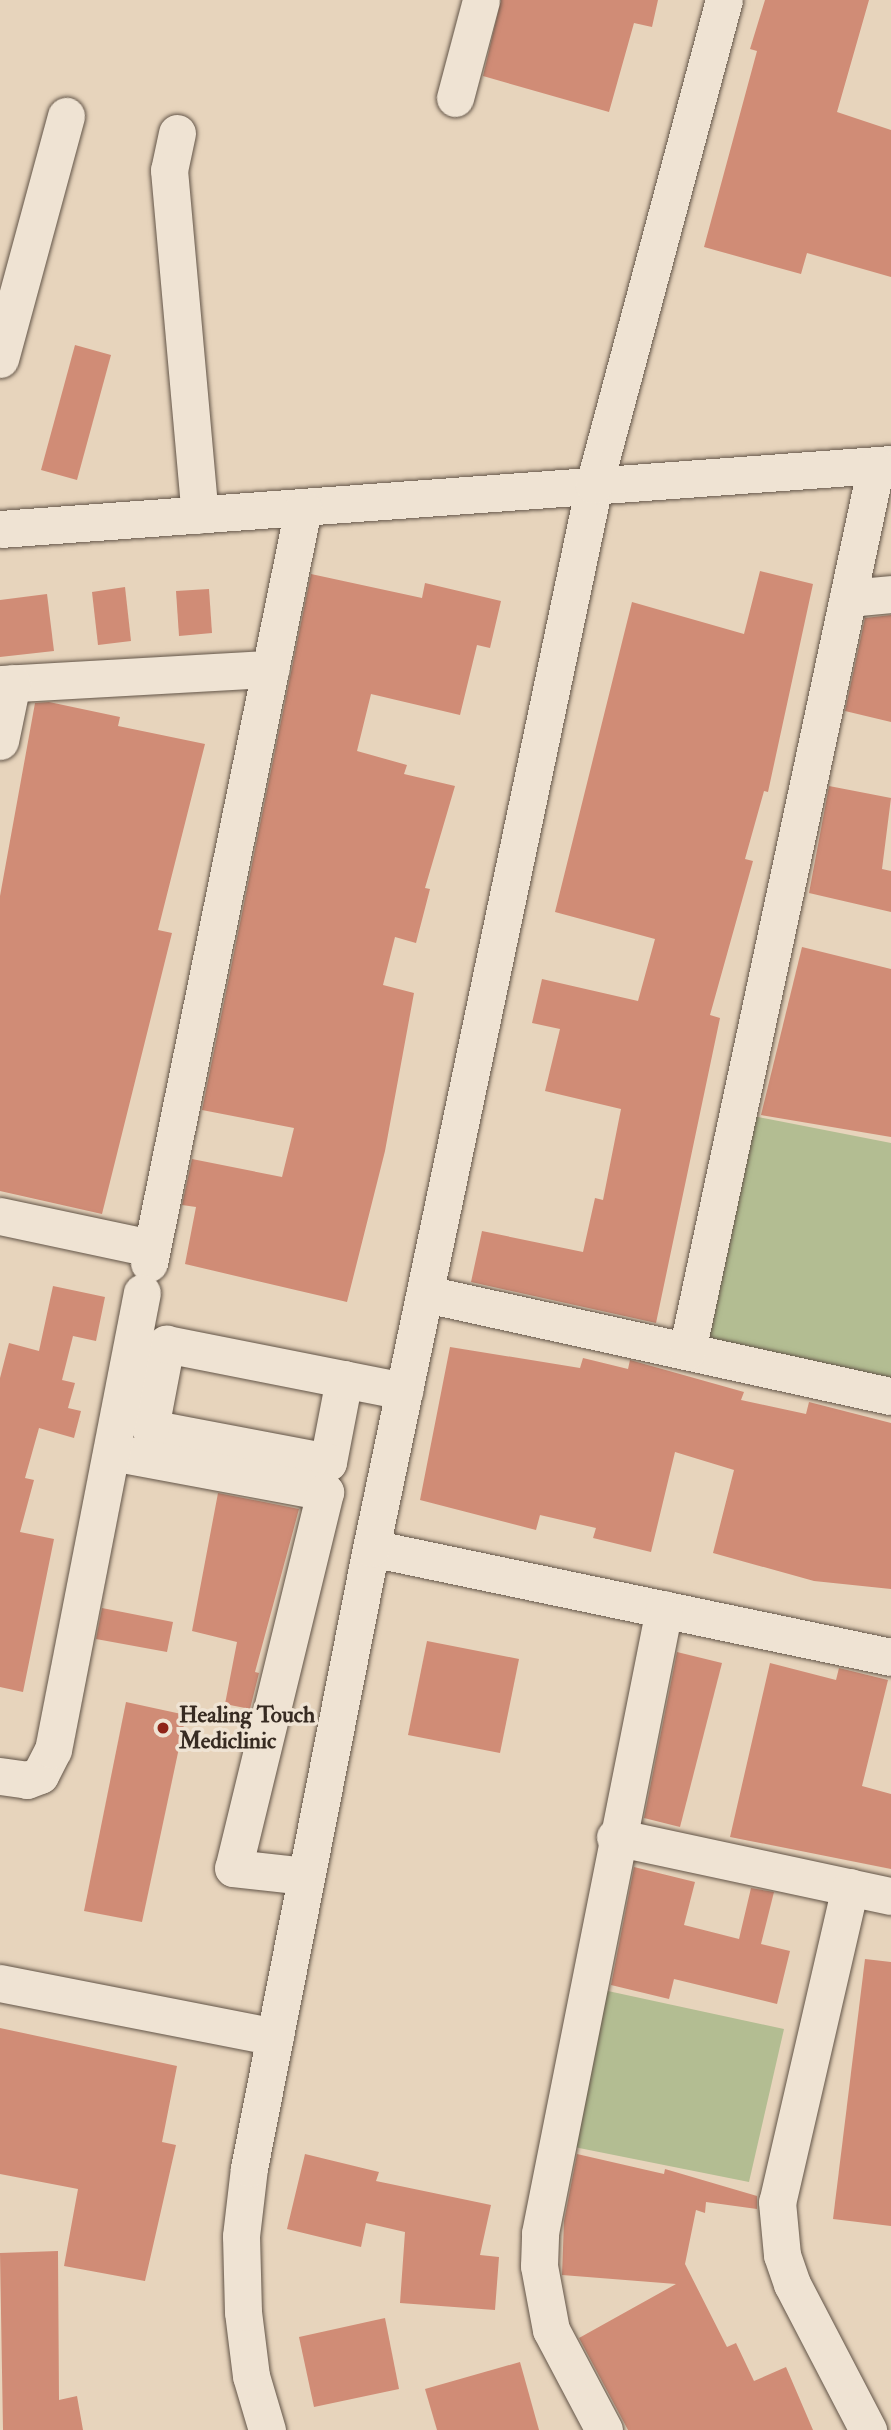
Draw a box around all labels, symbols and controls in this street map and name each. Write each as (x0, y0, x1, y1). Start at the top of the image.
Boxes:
place label: Healing Touch Mediclinic (179, 1701, 315, 1755)
marker: Healing Touch Mediclinic (153, 1718, 173, 1738)

